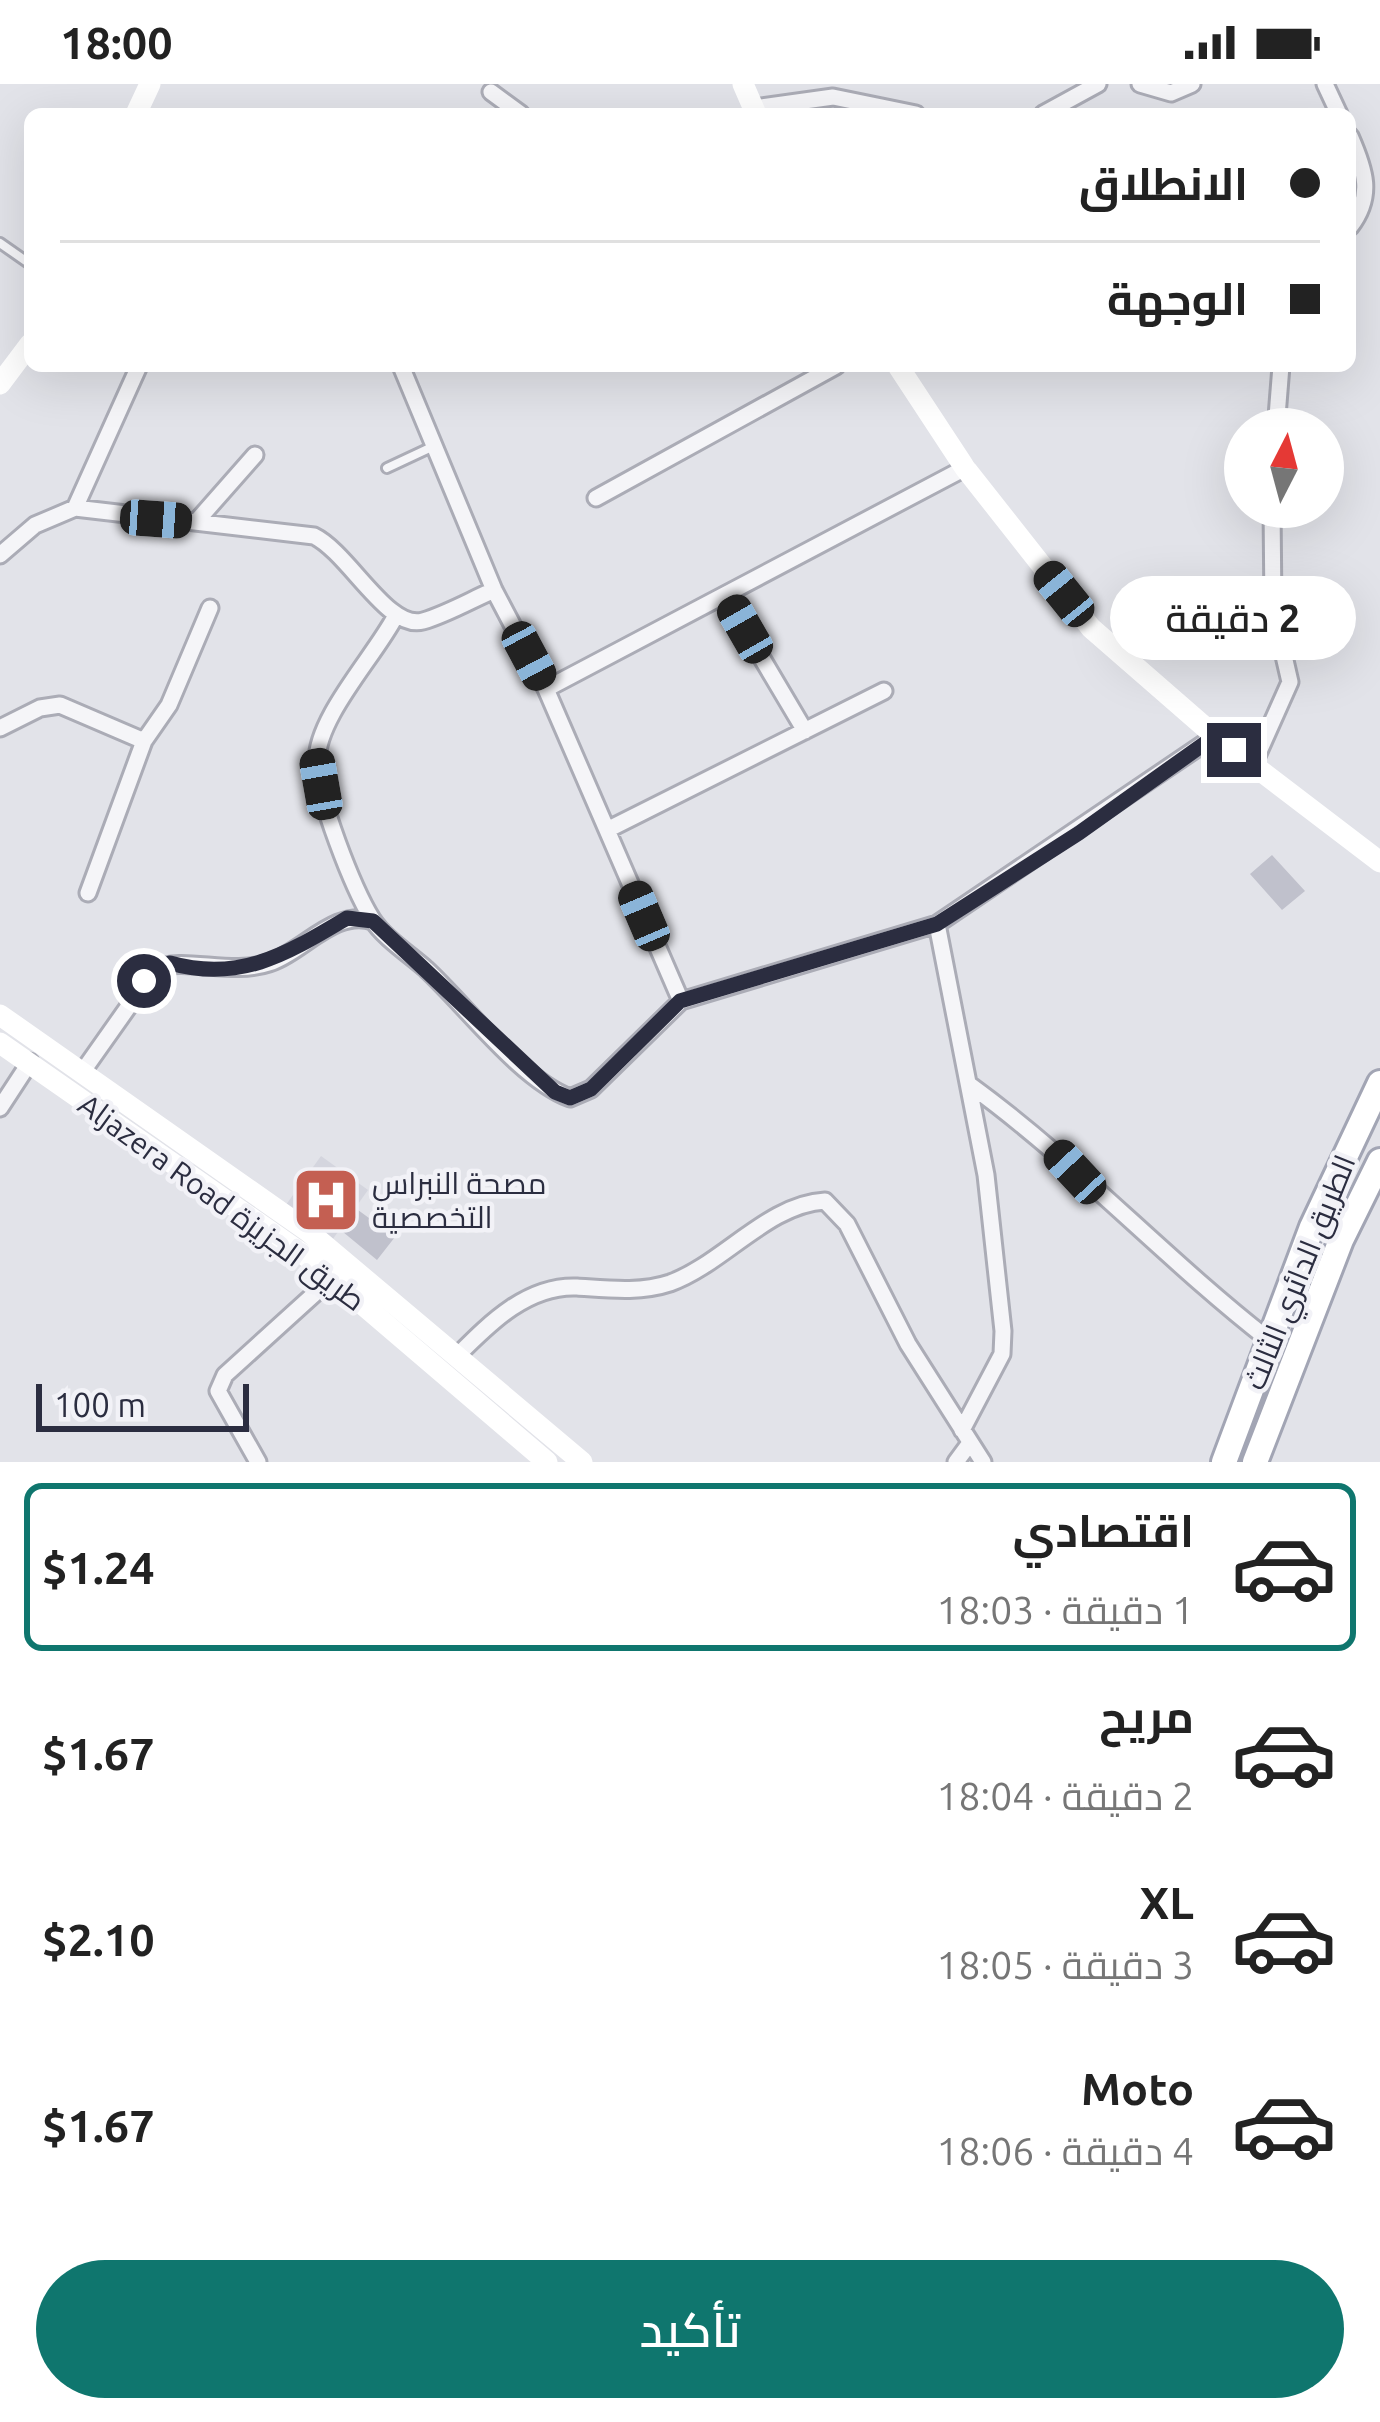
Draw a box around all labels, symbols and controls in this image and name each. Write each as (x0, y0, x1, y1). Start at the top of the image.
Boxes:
text: 18:00 (60, 17, 173, 68)
text: الانطلاق (1079, 158, 1248, 209)
text: الوجهة (1107, 273, 1248, 324)
north arrow (1224, 408, 1344, 528)
map controls (1224, 408, 1344, 528)
car (119, 499, 193, 539)
car (1027, 555, 1101, 633)
callout: 2 دقيقة (1111, 576, 1357, 660)
car (711, 589, 779, 669)
text: 2 دقيقة (1165, 596, 1301, 639)
car (496, 616, 562, 696)
route end (1207, 723, 1261, 777)
car (297, 745, 345, 823)
car (613, 876, 675, 956)
route start (117, 954, 171, 1008)
street label: Aljazera Road طريق الجزيزة (71, 1087, 372, 1319)
car (1037, 1133, 1113, 1211)
street label: الطريق الدائري الثالث (1236, 1150, 1368, 1397)
hospital icon: مصحة النبراس التخصصية (291, 1165, 361, 1235)
place label: مصحة النبراس التخصصية (372, 1166, 547, 1234)
scale bar (36, 1378, 249, 1431)
text: 100 m (54, 1386, 146, 1423)
text: اقتصادي (1013, 1505, 1194, 1556)
icon: car (1230, 1513, 1338, 1621)
text: $1.24 (42, 1542, 155, 1593)
text: 1 دقيقة · 18:03 (937, 1588, 1194, 1631)
text: مريح (1099, 1691, 1194, 1742)
icon: car (1230, 1699, 1338, 1807)
text: $1.67 (42, 1728, 155, 1779)
text: 2 دقيقة · 18:04 (937, 1774, 1194, 1817)
text: XL (1140, 1877, 1194, 1928)
icon: car (1230, 1885, 1338, 1993)
text: $2.10 (42, 1914, 155, 1965)
text: 3 دقيقة · 18:05 (937, 1943, 1194, 1986)
text: Moto (1081, 2063, 1194, 2114)
icon: car (1230, 2071, 1338, 2179)
text: $1.67 (42, 2100, 155, 2151)
text: 4 دقيقة · 18:06 (937, 2129, 1194, 2172)
button: تأكيد (36, 2260, 1344, 2398)

